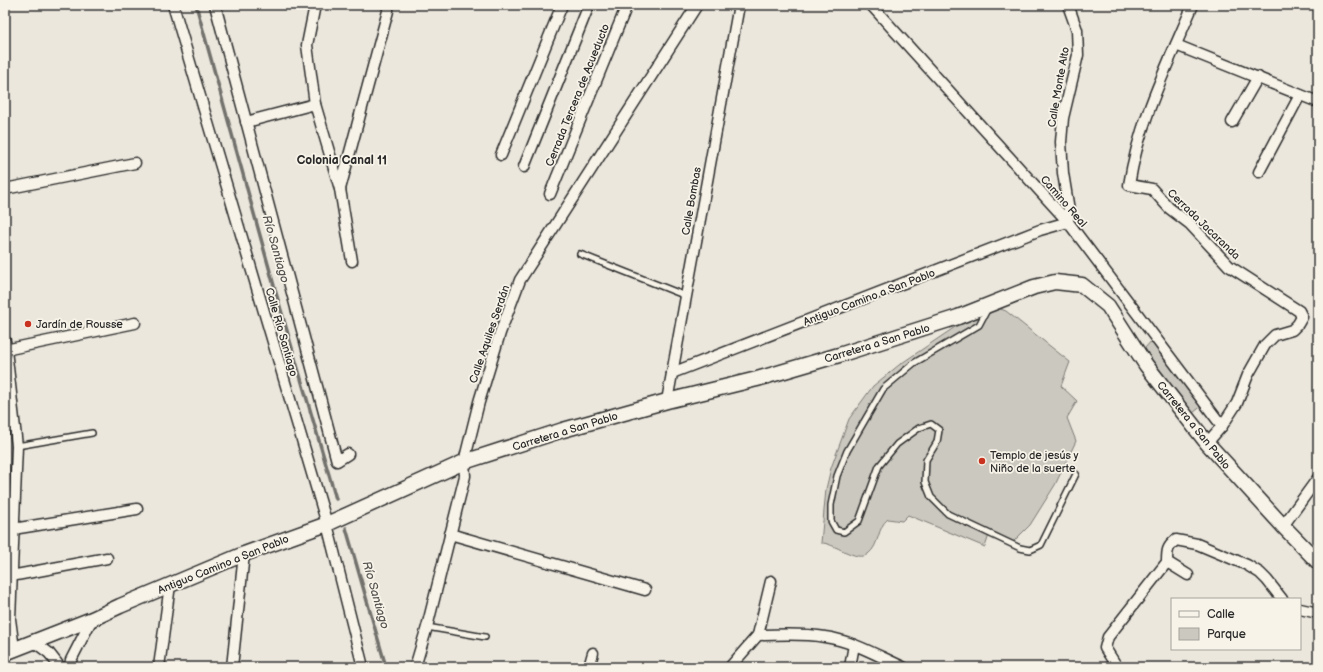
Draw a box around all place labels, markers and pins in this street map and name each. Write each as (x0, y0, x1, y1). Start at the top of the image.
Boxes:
place label: Jardín de Rousse (36, 318, 123, 331)
marker: Jardín de Rousse (23, 319, 33, 329)
place label: Templo de jesús y Niño de la suerte (990, 449, 1079, 475)
marker: Templo de jesús y Niño de la suerte (977, 456, 987, 466)

